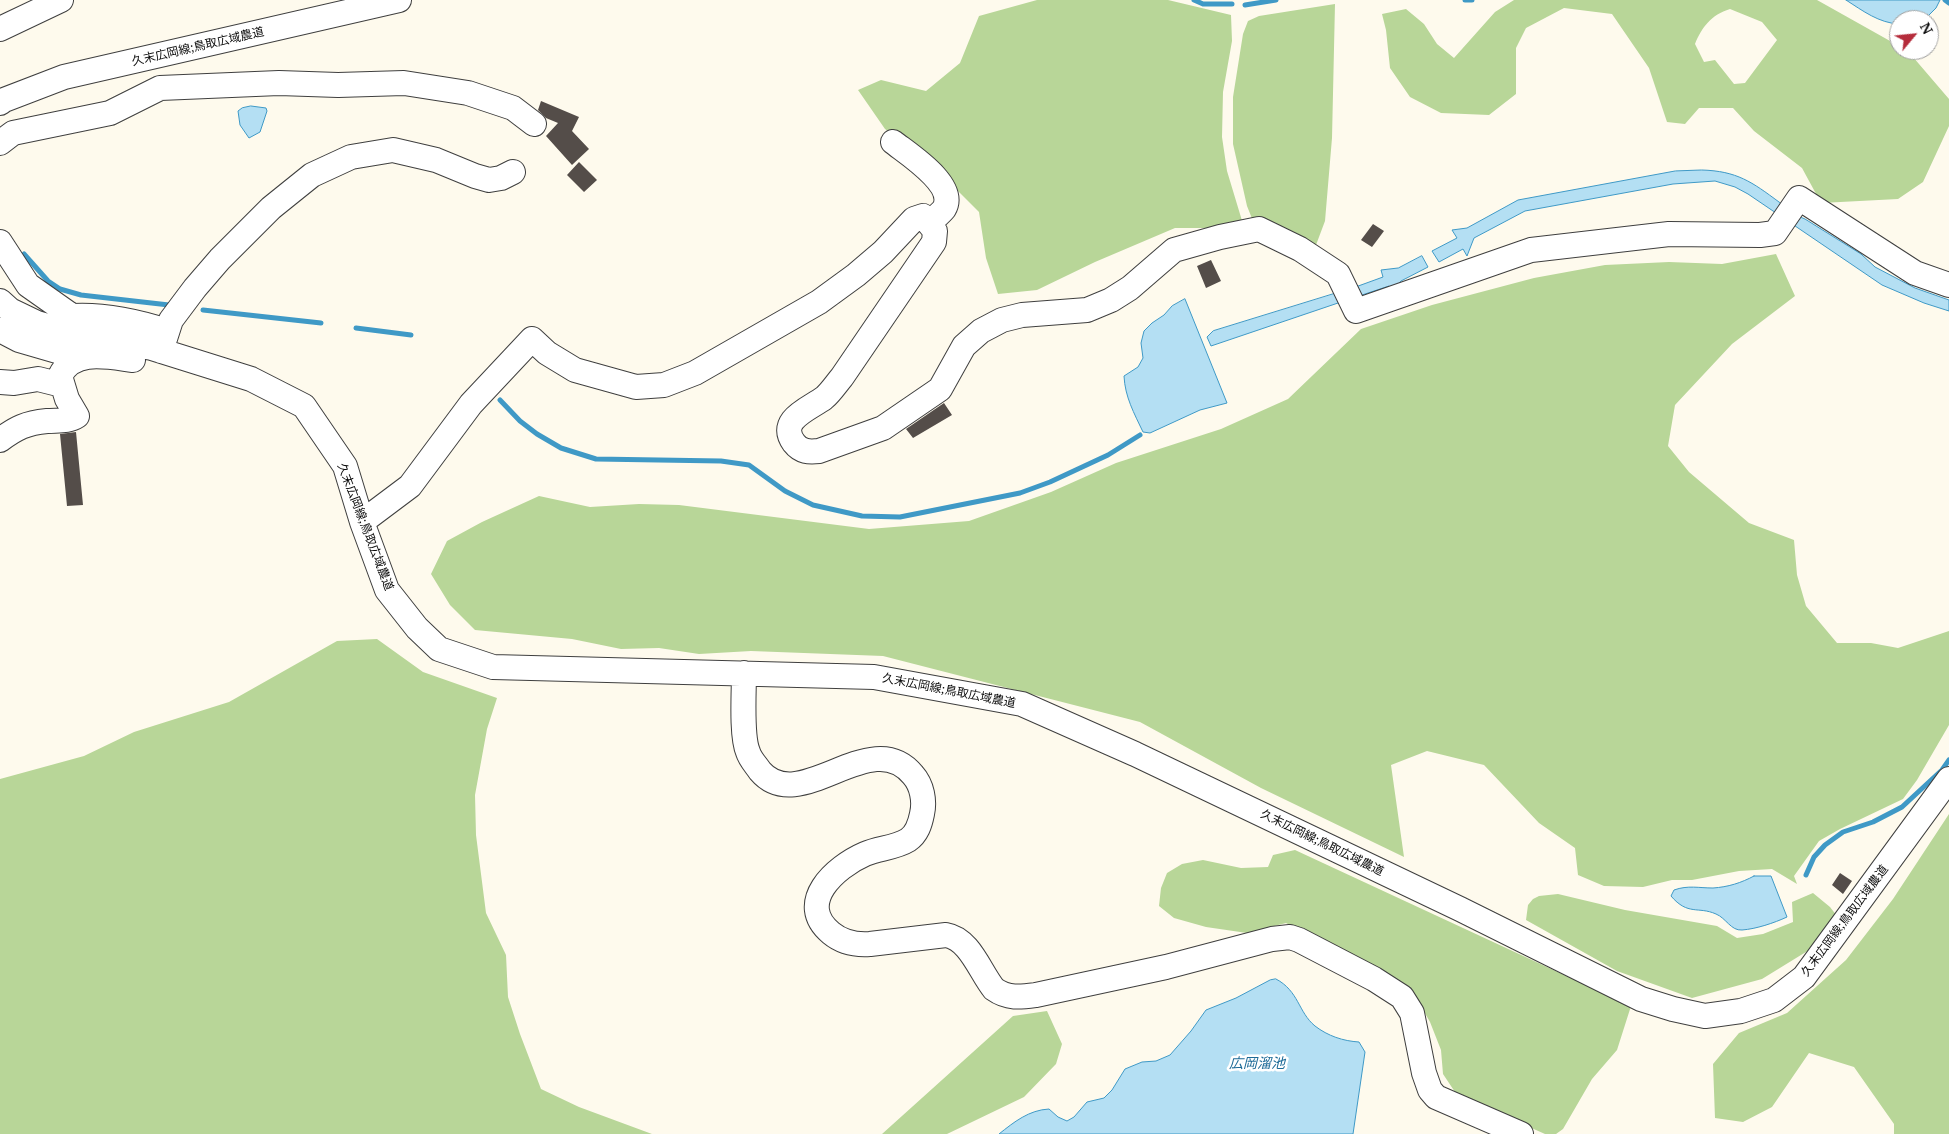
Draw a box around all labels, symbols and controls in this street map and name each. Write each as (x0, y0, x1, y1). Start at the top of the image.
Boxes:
north arrow (1889, 10, 1939, 60)
text: N (1916, 19, 1938, 38)
street label: 久末広岡線;鳥取広域農道 (130, 25, 266, 69)
street label: 久末広岡線;鳥取広域農道 (334, 461, 396, 593)
street label: 久末広岡線;鳥取広域農道 (881, 671, 1017, 711)
street label: 久末広岡線;鳥取広域農道 (1258, 807, 1386, 879)
street label: 久末広岡線;鳥取広域農道 (1798, 863, 1892, 979)
water label: 広岡溜池 (1229, 1056, 1285, 1072)

